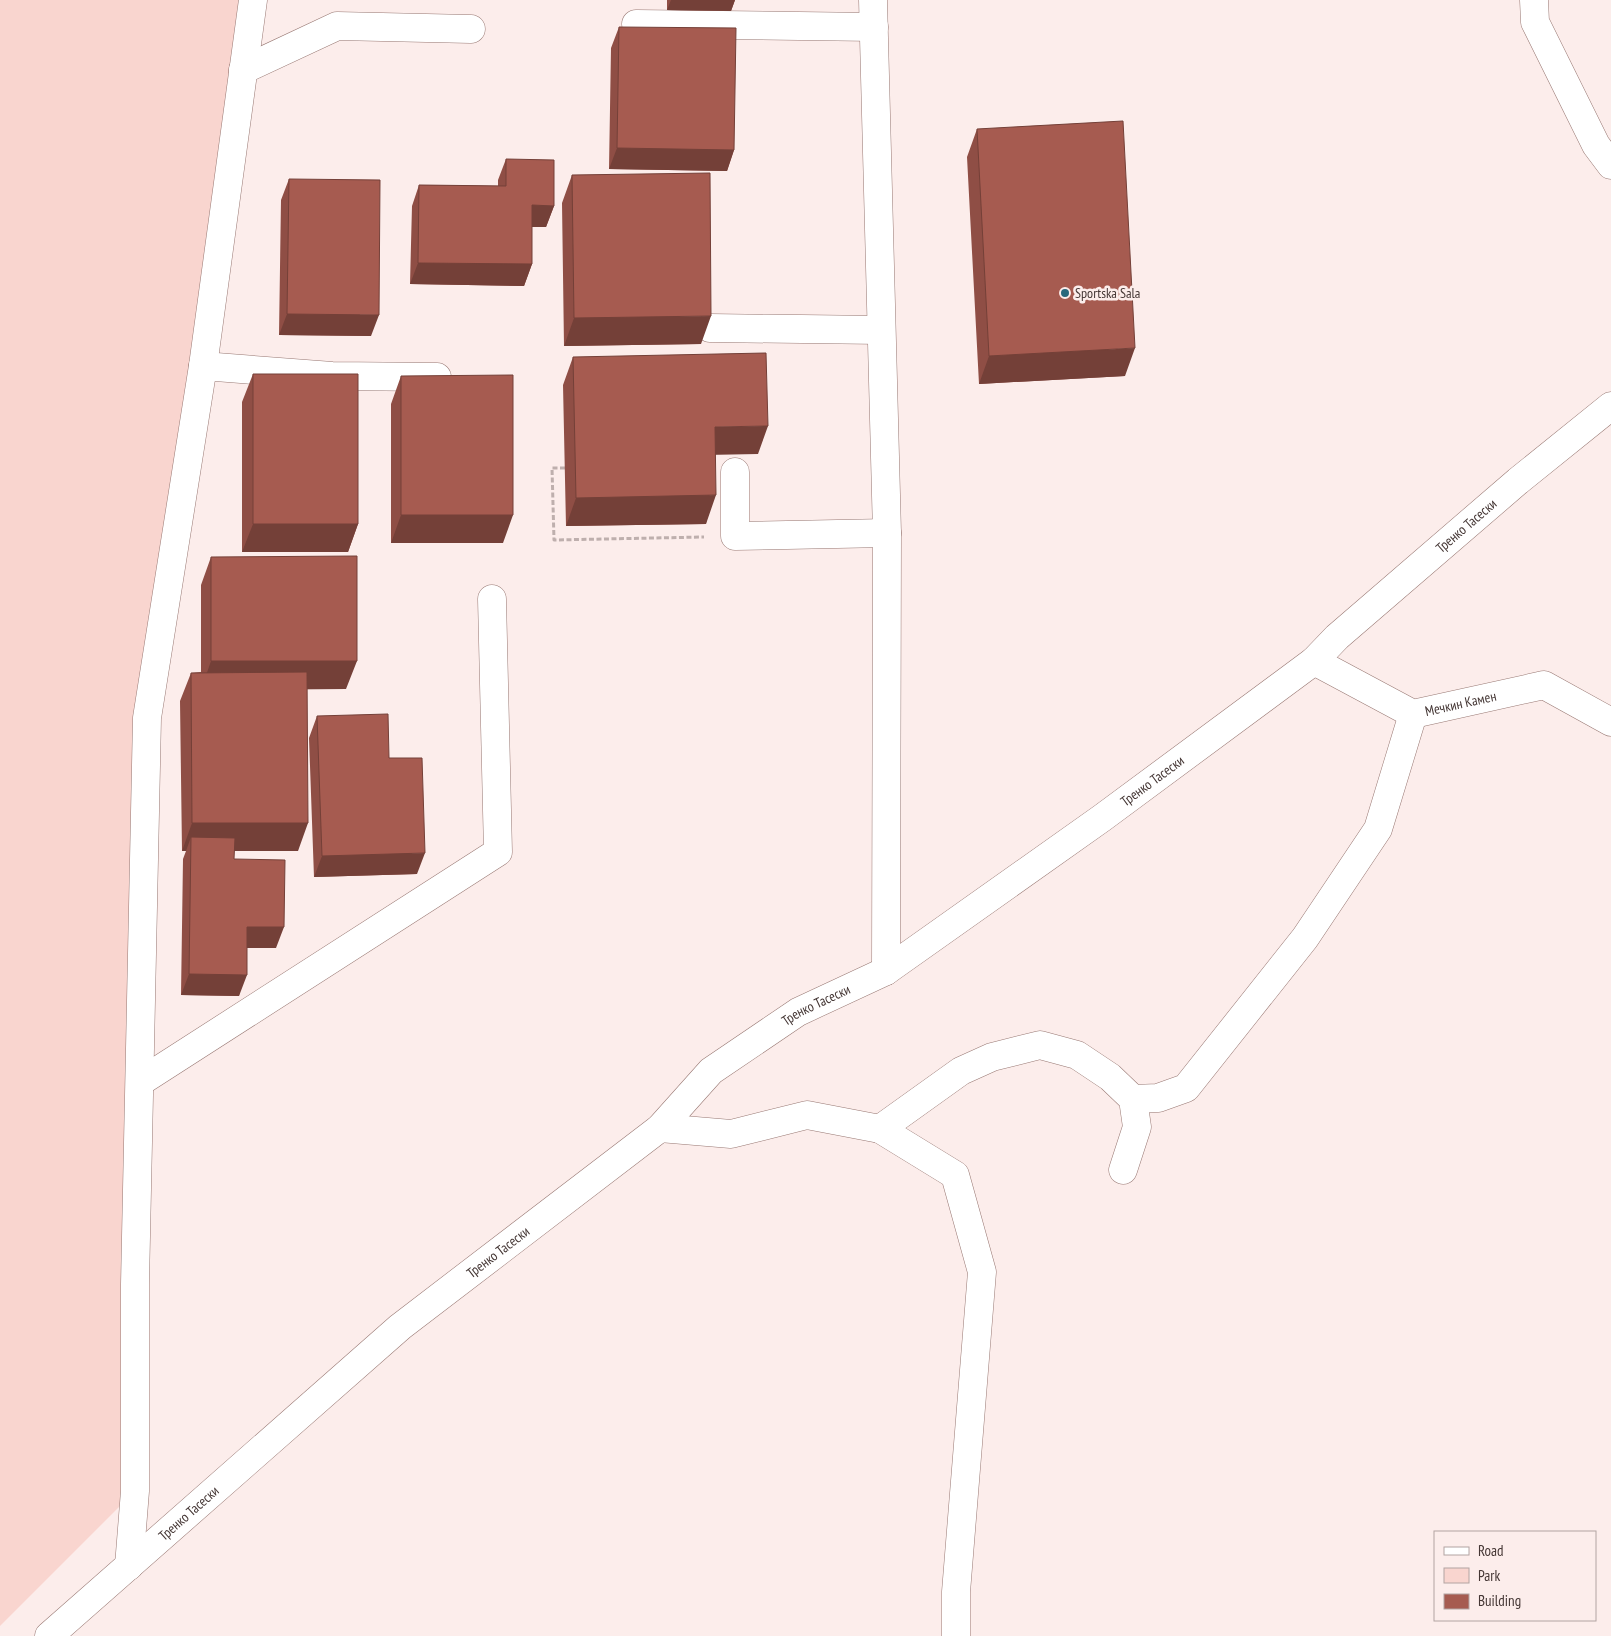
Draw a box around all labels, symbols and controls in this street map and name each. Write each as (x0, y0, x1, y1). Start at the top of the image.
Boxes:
place label: Sportska Sala (1075, 284, 1140, 302)
marker: Sportska Sala (1059, 287, 1071, 299)
street label: Тренко Тасески (1432, 495, 1500, 557)
street label: Мечкин Камен (1423, 687, 1498, 720)
street label: Тренко Тасески (1117, 751, 1188, 810)
street label: Тренко Тасески (778, 980, 853, 1030)
street label: Тренко Тасески (463, 1222, 533, 1282)
street label: Тренко Тасески (155, 1482, 223, 1544)
legend (1434, 1531, 1596, 1621)
text: Road (1478, 1541, 1504, 1560)
text: Park (1478, 1566, 1500, 1585)
text: Building (1478, 1591, 1521, 1610)

